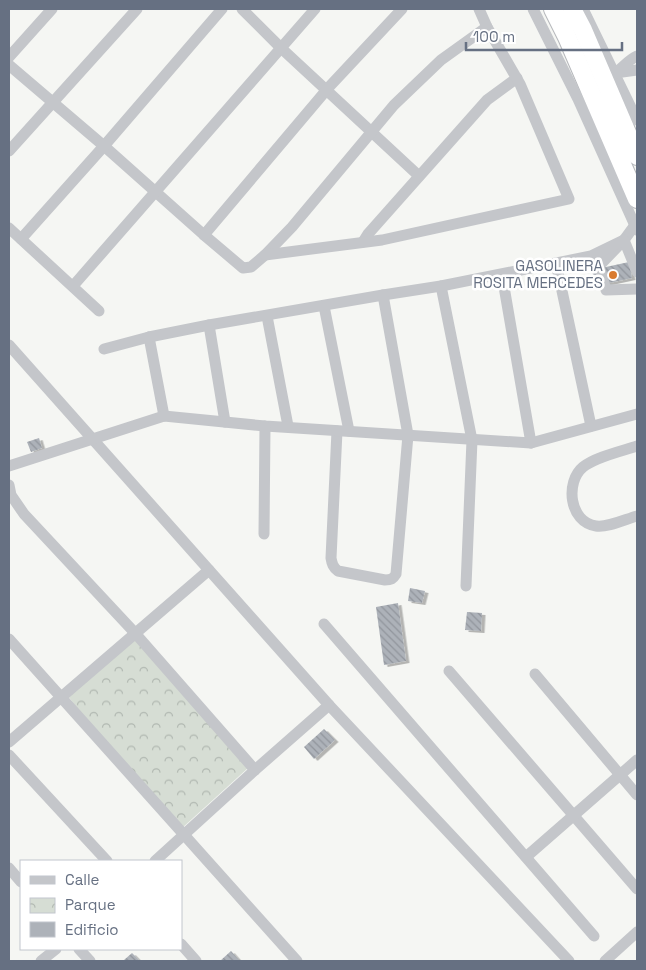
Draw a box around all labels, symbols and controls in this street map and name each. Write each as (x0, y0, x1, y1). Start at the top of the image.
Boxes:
scale bar (466, 20, 622, 52)
text: 100 m (473, 27, 515, 46)
place label: GASOLINERA ROSITA MERCEDES (473, 256, 604, 292)
marker: GASOLINERA ROSITA MERCEDES (607, 269, 619, 281)
legend (20, 860, 182, 950)
text: Calle (65, 870, 100, 889)
text: Parque (65, 895, 116, 914)
text: Edificio (65, 920, 119, 939)

